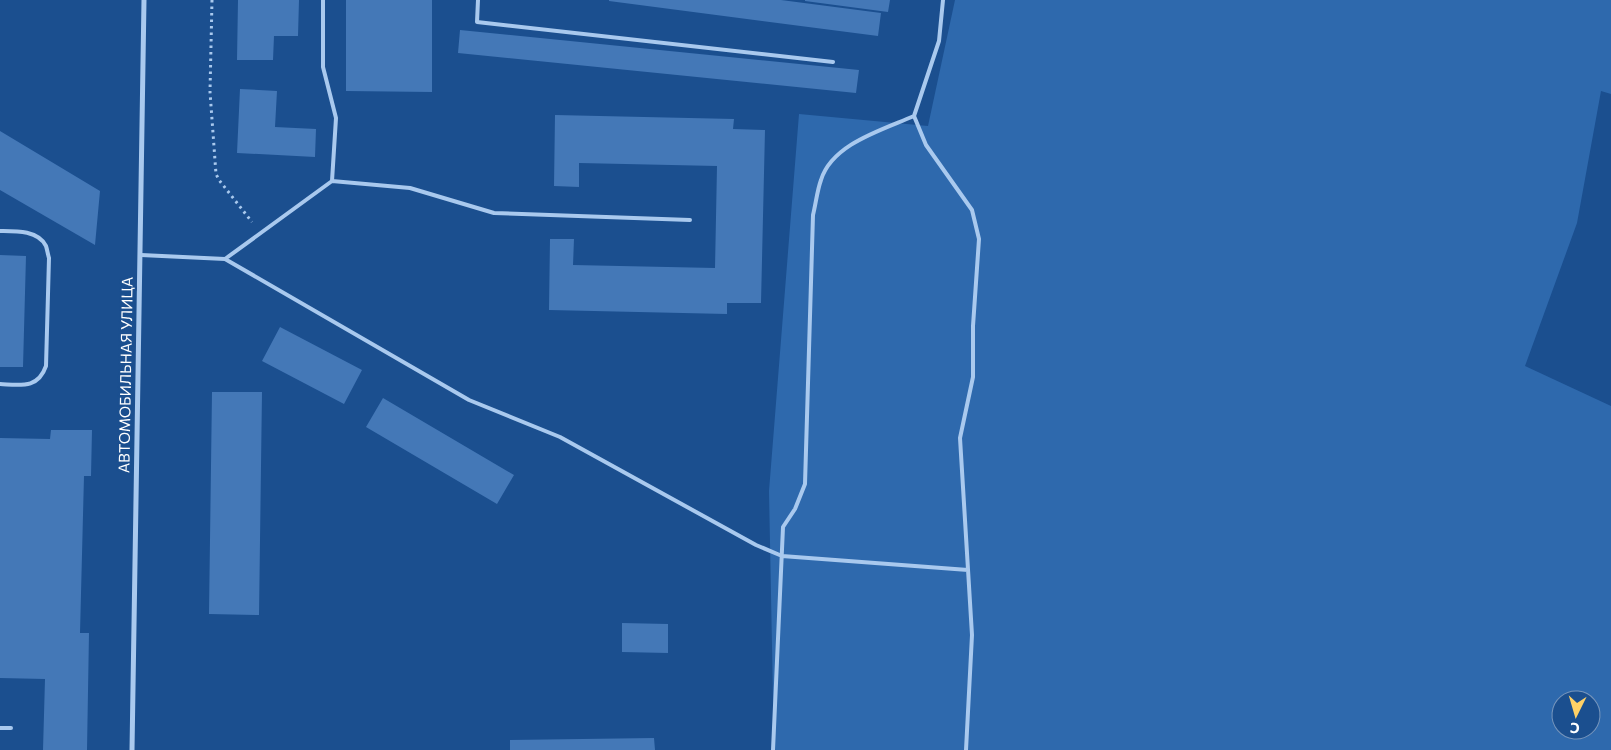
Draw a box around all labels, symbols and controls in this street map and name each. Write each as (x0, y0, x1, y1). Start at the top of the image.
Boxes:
street label: АВТОМОБИЛЬНАЯ УЛИЦА (114, 277, 136, 473)
north arrow (1551, 690, 1601, 740)
text: С (1569, 720, 1580, 737)

